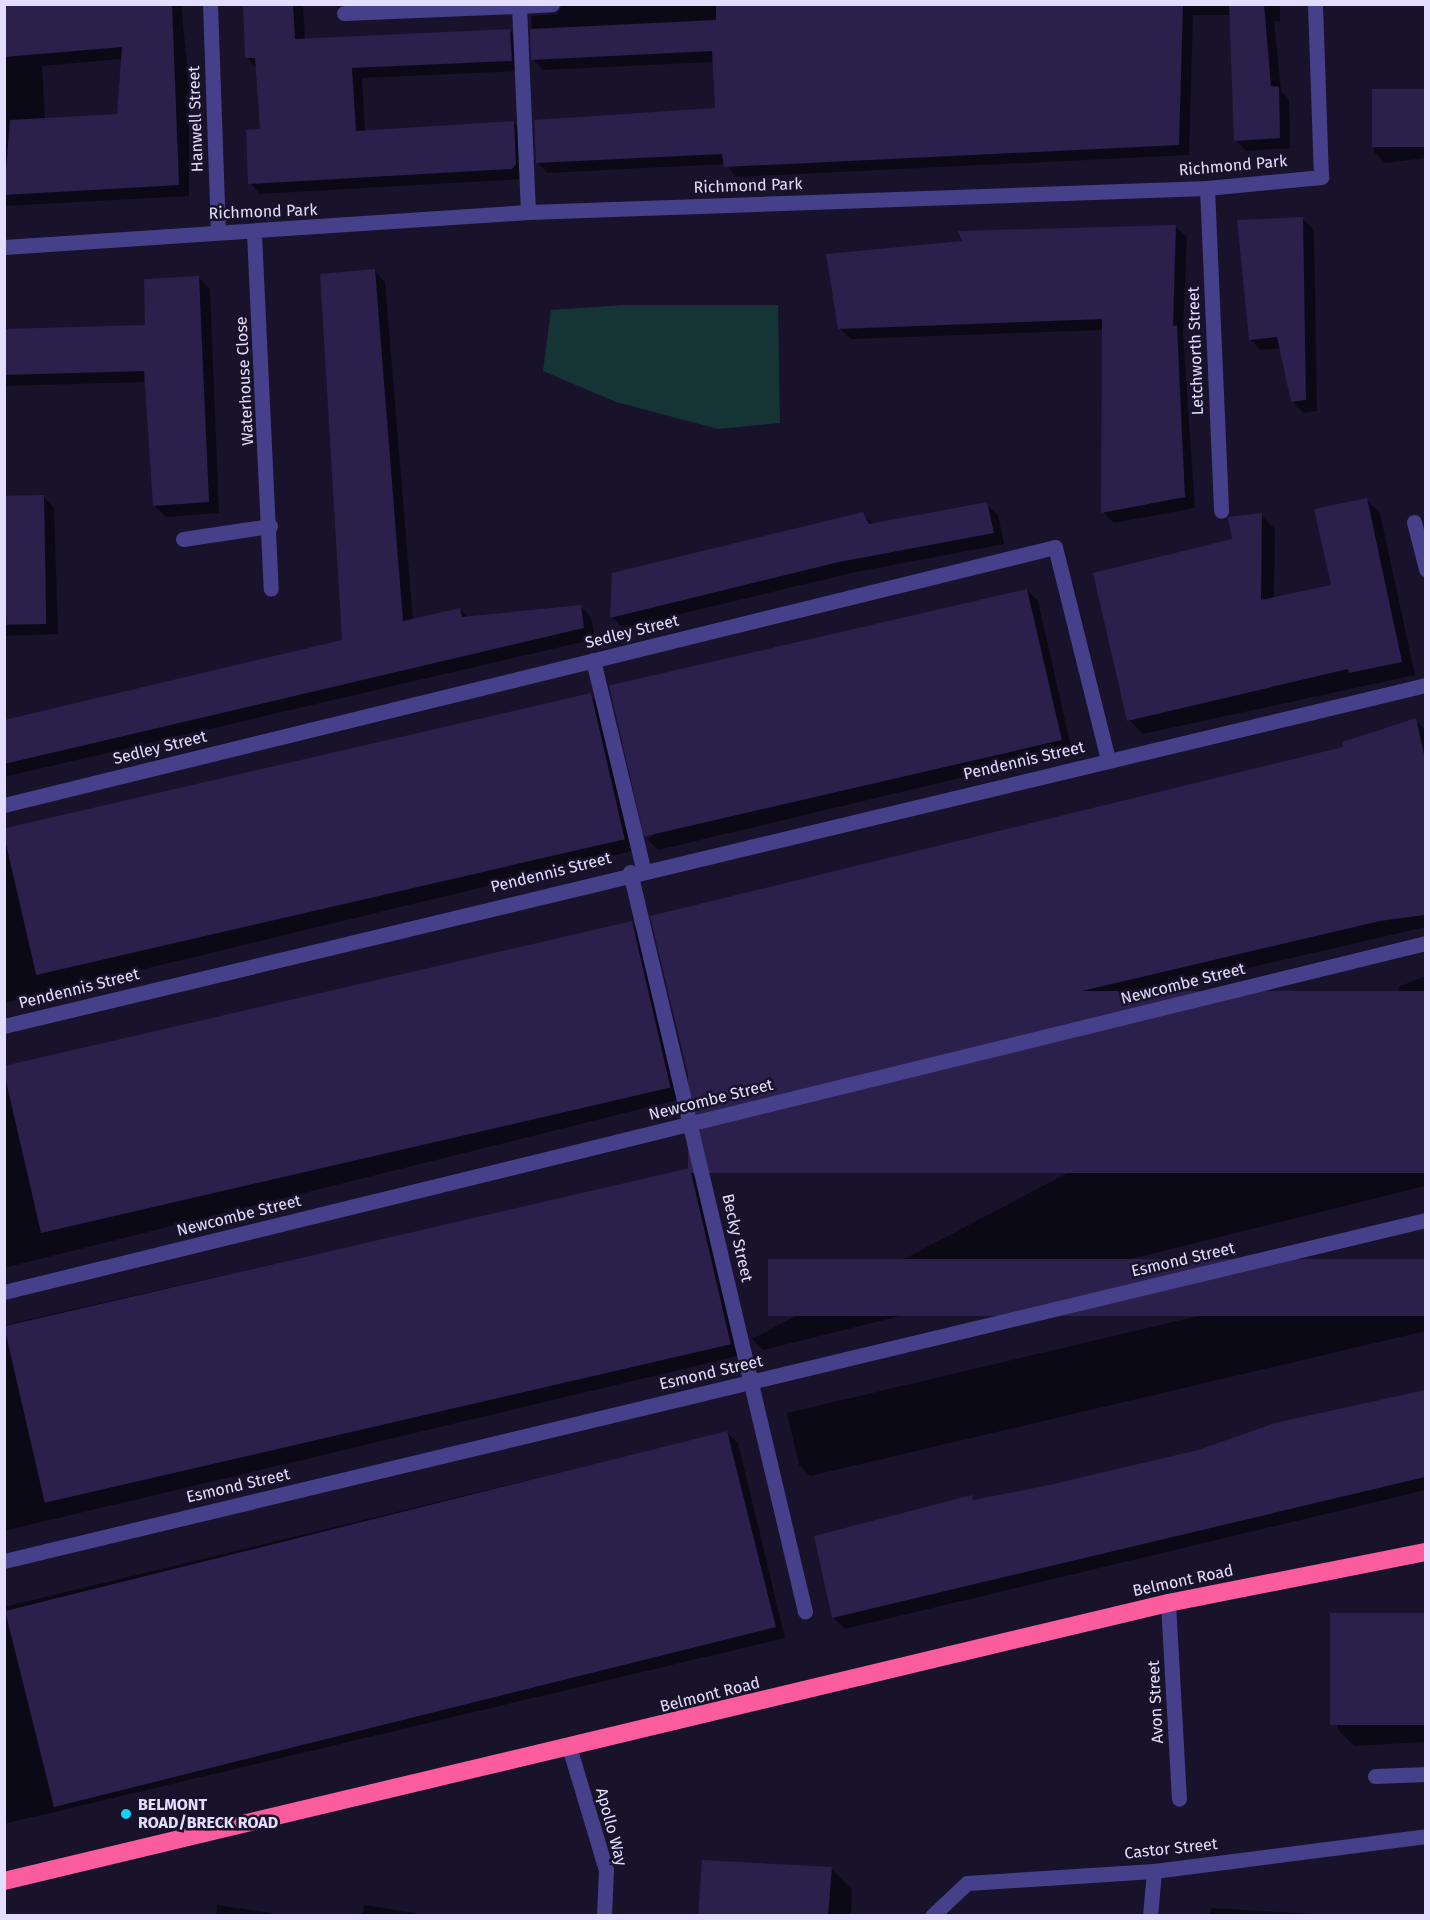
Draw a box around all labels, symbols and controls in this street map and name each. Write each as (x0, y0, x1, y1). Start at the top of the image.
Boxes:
street label: Hanwell Street (185, 66, 207, 172)
street label: Richmond Park (1178, 152, 1288, 180)
street label: Richmond Park (693, 175, 803, 197)
street label: Richmond Park (208, 201, 318, 223)
street label: Letchworth Street (1184, 286, 1208, 416)
street label: Waterhouse Close (232, 316, 258, 446)
street label: Sedley Street (583, 611, 681, 653)
street label: Sedley Street (111, 727, 209, 769)
street label: Pendennis Street (962, 738, 1086, 784)
street label: Pendennis Street (489, 849, 613, 897)
street label: Newcombe Street (1119, 959, 1247, 1009)
street label: Pendennis Street (17, 965, 141, 1013)
street label: Newcombe Street (647, 1075, 775, 1125)
street label: Newcombe Street (175, 1191, 303, 1241)
street label: Becky Street (718, 1192, 756, 1284)
street label: Esmond Street (1129, 1239, 1237, 1281)
street label: Esmond Street (657, 1352, 765, 1394)
street label: Esmond Street (184, 1465, 292, 1507)
street label: Belmont Road (1131, 1561, 1235, 1601)
street label: Avon Street (1144, 1660, 1168, 1744)
street label: Belmont Road (658, 1673, 762, 1717)
street label: Apollo Way (591, 1786, 631, 1868)
place label: BELMONT ROAD/BRECK ROAD (138, 1795, 278, 1833)
marker: BELMONT ROAD/BRECK ROAD (119, 1807, 133, 1821)
street label: Castor Street (1123, 1835, 1219, 1863)

